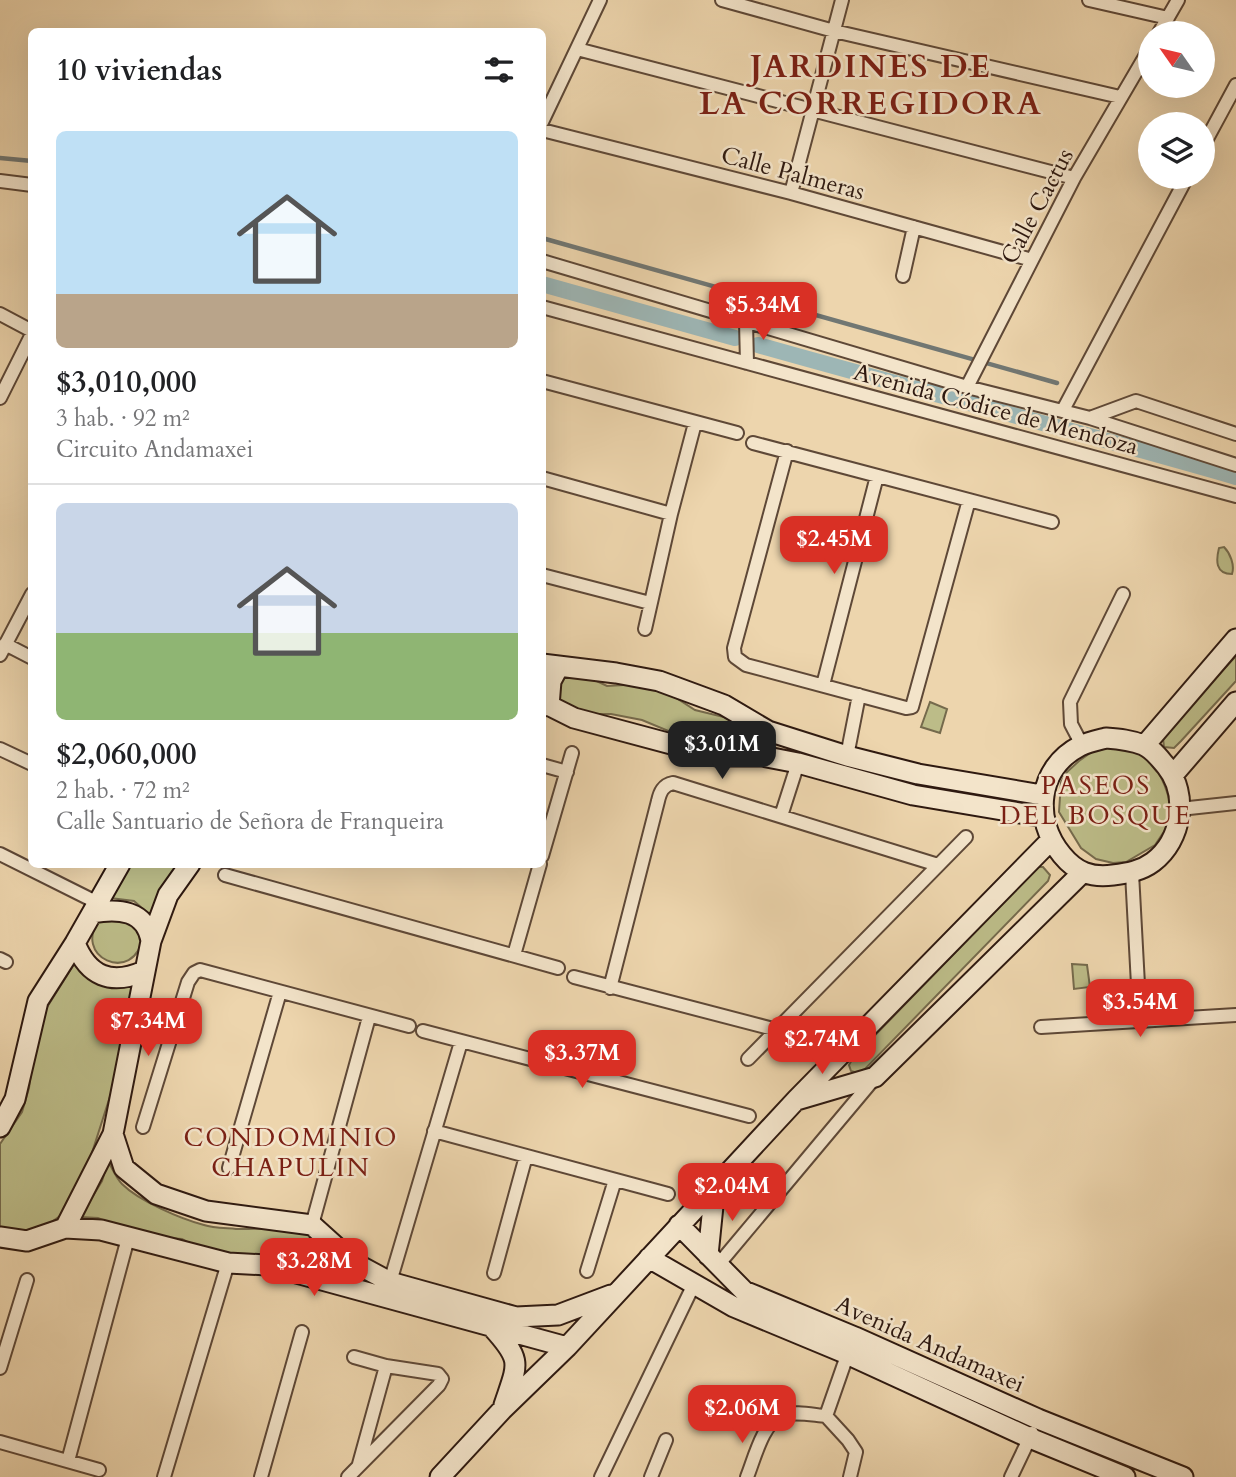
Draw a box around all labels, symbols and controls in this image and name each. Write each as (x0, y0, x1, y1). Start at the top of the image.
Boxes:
north arrow (1138, 21, 1214, 98)
map controls (1138, 21, 1215, 189)
district label: JARDINES DE LA CORREGIDORA (699, 45, 1043, 126)
text: 10 viviendas (56, 50, 222, 91)
icon: filters (480, 51, 518, 89)
button: layers (1138, 112, 1215, 189)
street label: Calle Palmeras (717, 138, 868, 208)
street label: Calle Cactus (993, 143, 1082, 270)
icon: home (224, 176, 350, 302)
pin: $5.34M (706, 282, 820, 342)
text: $5.34M (725, 289, 801, 320)
street label: Avenida Códice de Mendoza (850, 356, 1142, 464)
text: $3,010,000 (56, 362, 197, 403)
text: 3 hab. · 92 m² (56, 403, 190, 434)
text: Circuito Andamaxei (56, 434, 253, 465)
pin: $2.45M (777, 516, 891, 576)
text: $2.45M (796, 523, 872, 554)
icon: home (224, 548, 350, 674)
pin: $3.01M (665, 722, 779, 781)
text: $3.01M (684, 728, 760, 759)
text: $2,060,000 (56, 734, 197, 775)
district label: PASEOS DEL BOSQUE (1000, 768, 1192, 833)
text: 2 hab. · 72 m² (56, 775, 190, 806)
text: Calle Santuario de Señora de Franqueira (56, 806, 444, 837)
pin: $3.54M (1083, 979, 1197, 1039)
text: $3.54M (1102, 986, 1178, 1017)
pin: $7.34M (91, 998, 205, 1058)
text: $7.34M (110, 1005, 186, 1036)
pin: $2.74M (765, 1016, 879, 1076)
text: $2.74M (784, 1023, 860, 1054)
pin: $3.37M (525, 1030, 639, 1090)
text: $3.37M (544, 1037, 620, 1068)
district label: CONDOMINIO CHAPULIN (183, 1120, 399, 1185)
pin: $2.04M (675, 1164, 789, 1223)
text: $2.04M (694, 1170, 770, 1201)
pin: $3.28M (257, 1238, 371, 1298)
text: $3.28M (276, 1245, 352, 1276)
street label: Avenida Andamaxei (830, 1288, 1030, 1401)
pin: $2.06M (685, 1386, 799, 1445)
text: $2.06M (704, 1392, 780, 1423)

